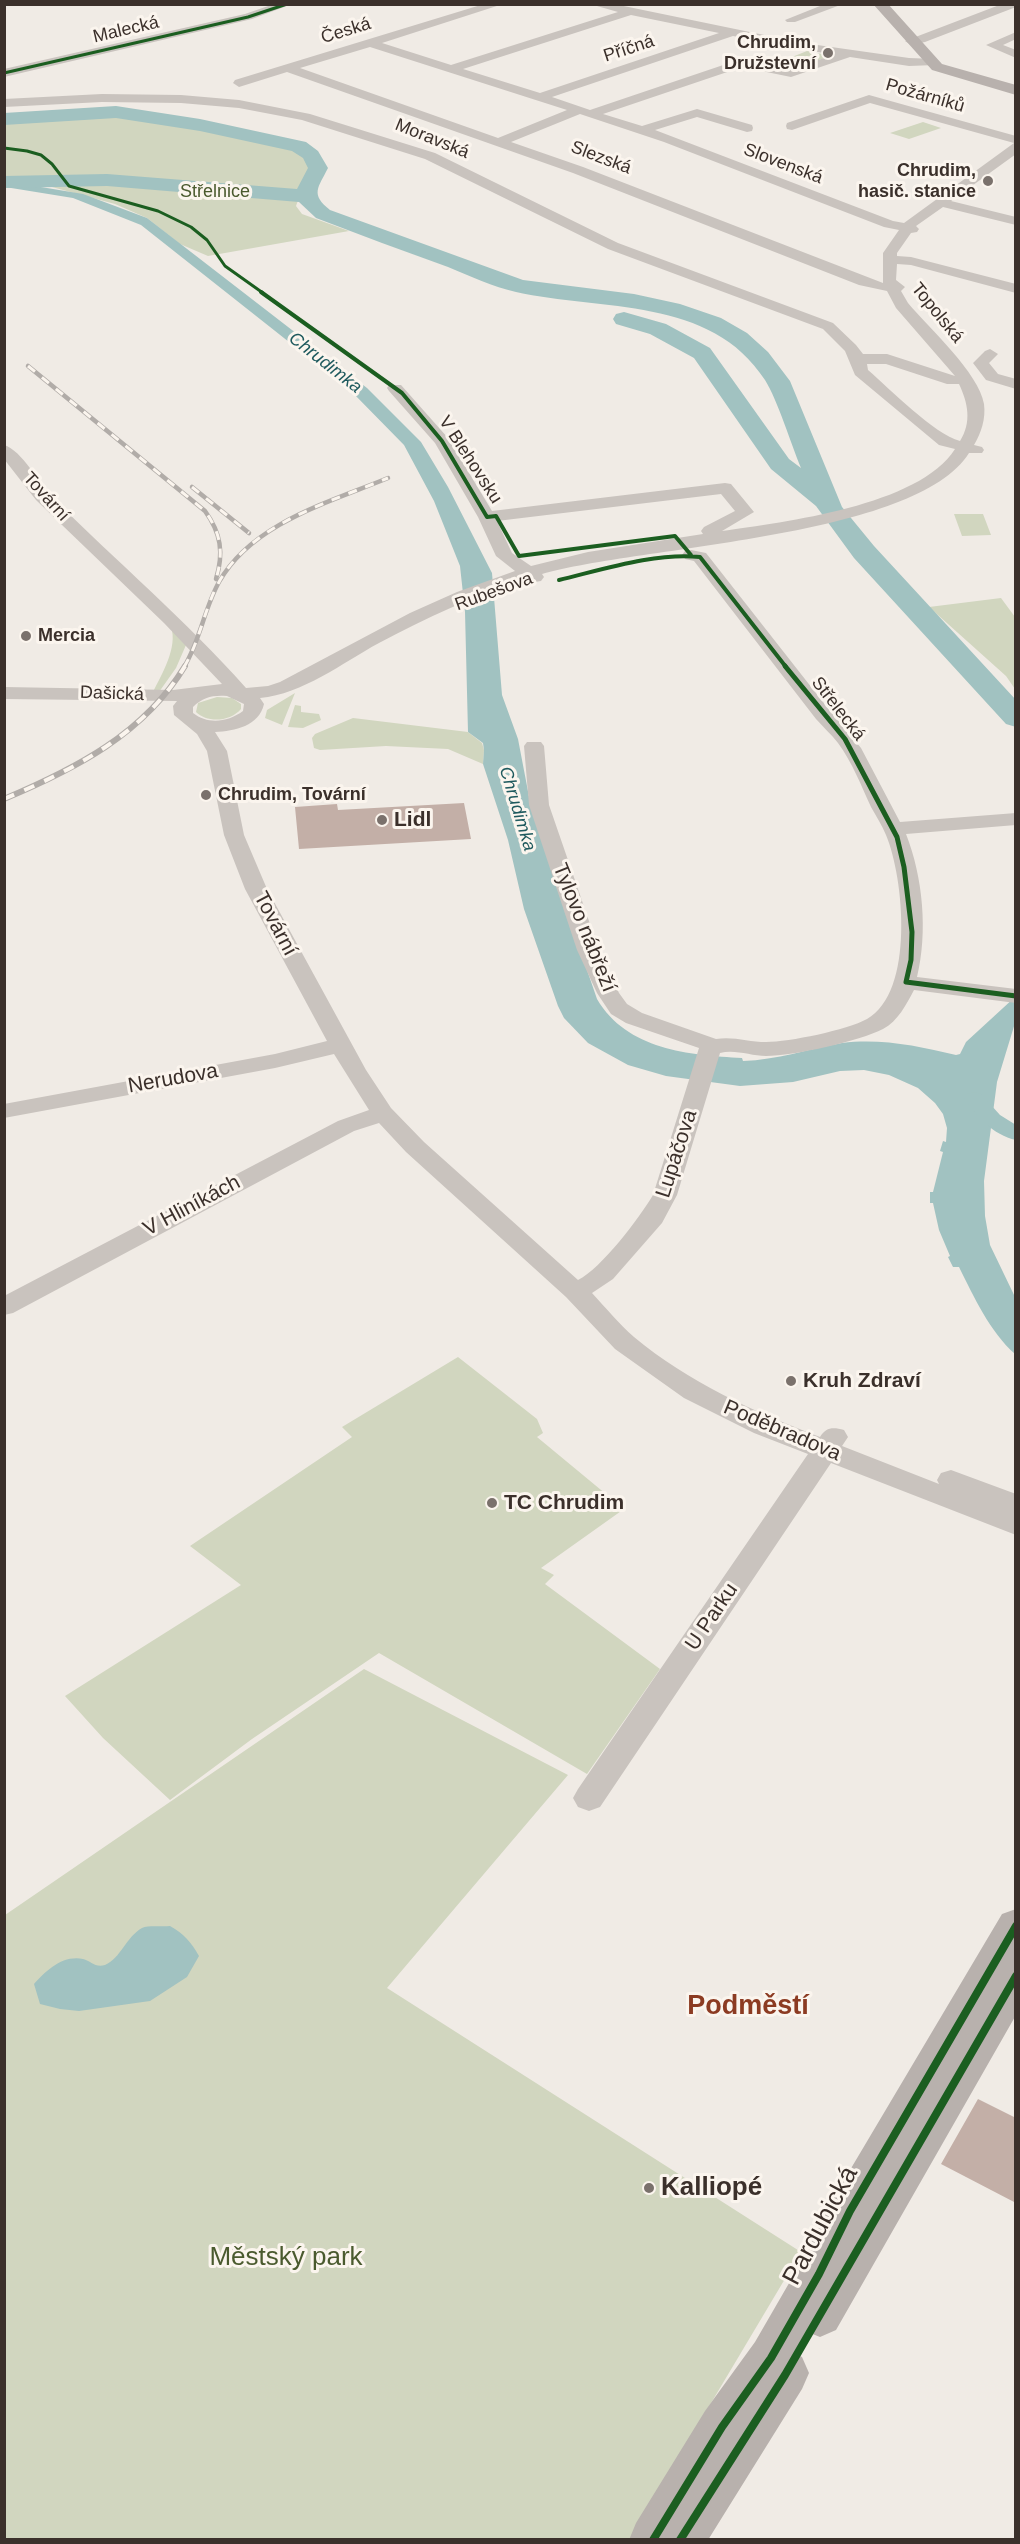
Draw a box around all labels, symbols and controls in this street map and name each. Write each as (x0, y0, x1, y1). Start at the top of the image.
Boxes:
street label: Malecká (91, 12, 161, 48)
street label: Česká (318, 13, 374, 49)
street label: Příčná (601, 31, 657, 67)
place label: Chrudim, Družstevní (724, 32, 816, 74)
marker: Chrudim, Družstevní (821, 46, 835, 60)
street label: Požárníků (883, 74, 967, 118)
street label: Moravská (392, 114, 472, 164)
street label: Slezská (568, 137, 634, 179)
street label: Slovenská (740, 139, 826, 189)
place label: Chrudim, hasič. stanice (858, 160, 976, 202)
marker: Chrudim, hasič. stanice (981, 174, 995, 188)
park label: Střelnice (180, 181, 250, 203)
street label: Topolská (906, 279, 968, 347)
water label: Chrudimka (284, 328, 366, 398)
street label: V Blehovsku (434, 412, 506, 508)
street label: Tovární (18, 468, 74, 526)
street label: Rubešova (452, 568, 536, 616)
place label: Mercia (38, 625, 95, 647)
marker: Mercia (19, 629, 33, 643)
street label: Střelecká (806, 673, 870, 745)
street label: Dašická (80, 682, 144, 706)
water label: Chrudimka (494, 764, 540, 854)
place label: Chrudim, Tovární (218, 784, 366, 806)
marker: Chrudim, Tovární (199, 788, 213, 802)
place label: Lidl (394, 807, 431, 833)
marker: Lidl (375, 813, 389, 827)
street label: Tylovo nábřeží (547, 860, 621, 996)
street label: Tovární (248, 888, 302, 960)
street label: Nerudova (126, 1059, 220, 1099)
street label: Lupáčova (651, 1107, 703, 1201)
street label: V Hliníkách (139, 1170, 245, 1242)
place label: Kruh Zdraví (803, 1368, 921, 1394)
marker: Kruh Zdraví (784, 1374, 798, 1388)
street label: Poděbradova (720, 1395, 844, 1467)
place label: TC Chrudim (504, 1490, 624, 1516)
marker: TC Chrudim (485, 1496, 499, 1510)
street label: U Parku (680, 1579, 744, 1655)
district label: Podměstí (687, 1991, 809, 2023)
street label: Pardubická (777, 2161, 865, 2291)
place label: Kalliopé (661, 2172, 762, 2204)
marker: Kalliopé (642, 2181, 656, 2195)
park label: Městský park (209, 2242, 363, 2274)

